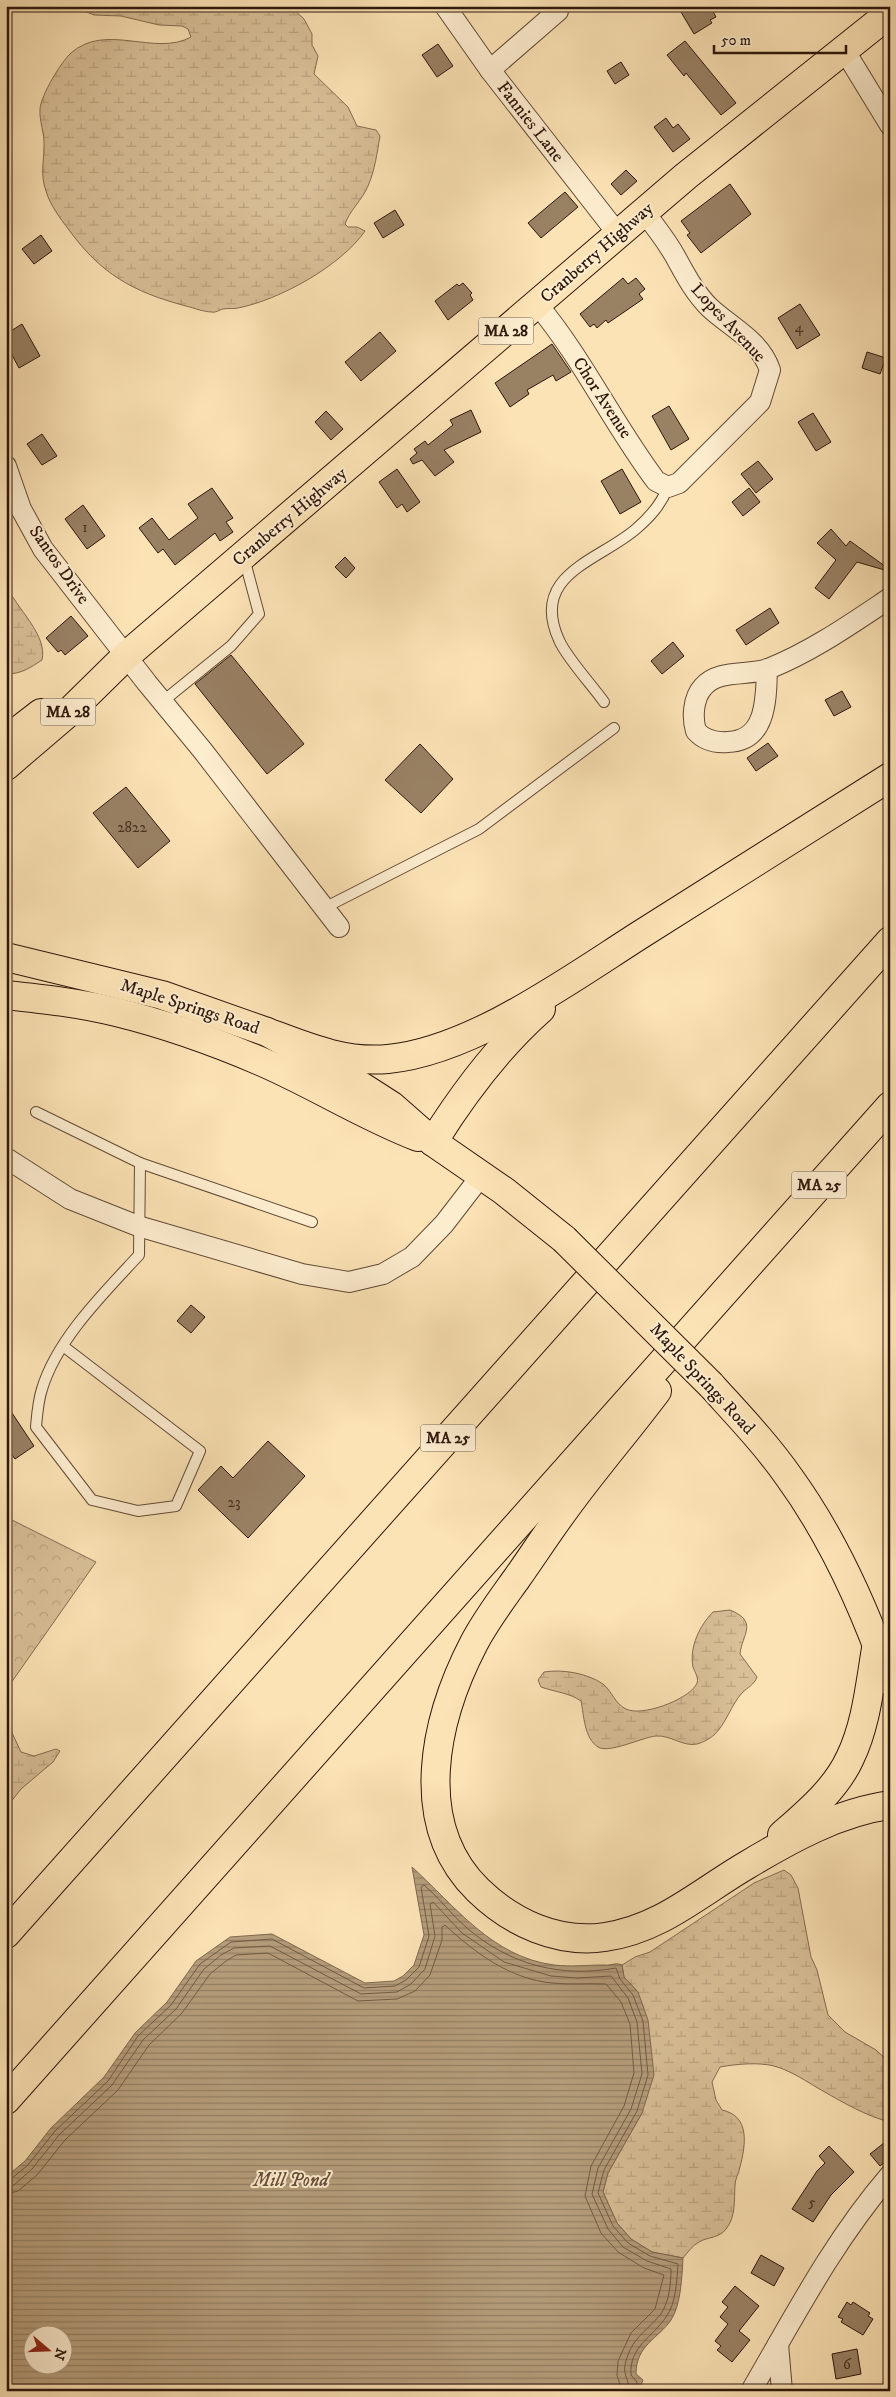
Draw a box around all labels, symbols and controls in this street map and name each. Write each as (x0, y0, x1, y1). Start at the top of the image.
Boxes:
scale bar (714, 22, 846, 54)
text: 50 m (721, 31, 751, 50)
street label: Fannies Lane (492, 77, 568, 167)
street label: Cranberry Highway (536, 198, 658, 308)
street label: Lopes Avenue (686, 279, 770, 367)
road number: MA 28 (478, 318, 534, 344)
house number: 4 (795, 318, 804, 337)
street label: Chor Avenue (568, 353, 636, 443)
street label: Cranberry Highway (228, 462, 352, 571)
house number: 1 (82, 518, 88, 537)
street label: Santos Drive (24, 521, 94, 609)
road number: MA 28 (40, 699, 96, 726)
house number: 2822 (117, 818, 147, 837)
street label: Maple Springs Road (118, 974, 262, 1040)
road number: MA 25 (792, 1172, 846, 1198)
street label: Maple Springs Road (645, 1319, 759, 1439)
road number: MA 25 (420, 1425, 476, 1452)
house number: 23 (228, 1493, 240, 1512)
water label: Mill Pond (252, 2169, 331, 2192)
house number: 5 (808, 2193, 816, 2212)
north arrow (22, 2324, 72, 2374)
text: N (49, 2346, 70, 2363)
house number: 6 (843, 2355, 852, 2374)

